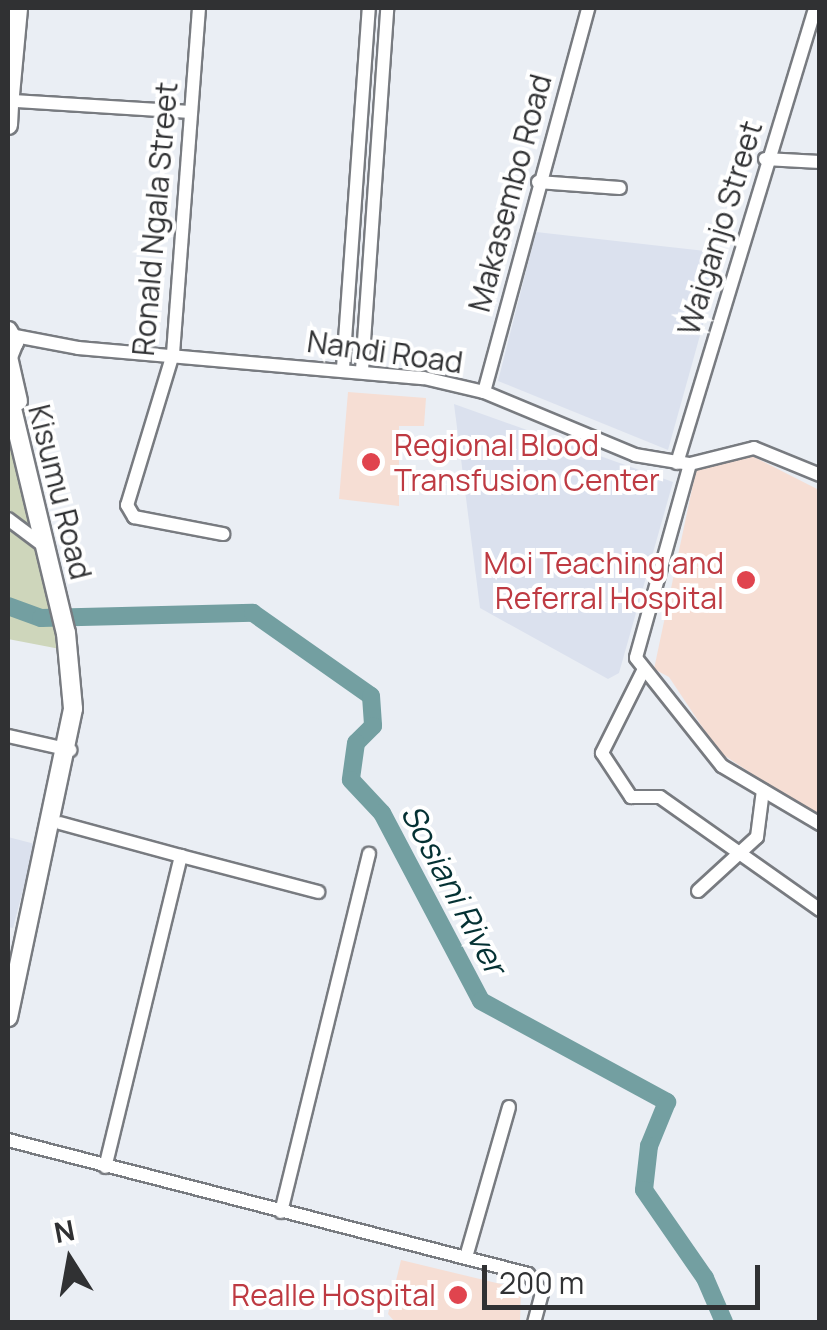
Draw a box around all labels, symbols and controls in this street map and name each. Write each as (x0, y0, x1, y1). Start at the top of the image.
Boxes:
street label: Makasembo Road (461, 70, 559, 316)
street label: Ronald Ngala Street (125, 81, 185, 357)
street label: Waiganjo Street (670, 117, 770, 339)
street label: Nandi Road (305, 323, 465, 381)
street label: Kisumu Road (21, 401, 99, 583)
place label: Regional Blood Transfusion Center (394, 427, 660, 498)
marker: Regional Blood Transfusion Center (358, 449, 384, 475)
place label: Moi Teaching and Referral Hospital (483, 545, 724, 616)
marker: Moi Teaching and Referral Hospital (733, 567, 759, 593)
water label: Sosiani River (393, 797, 515, 981)
north arrow (20, 1210, 120, 1310)
text: N (51, 1210, 78, 1251)
scale bar (487, 1245, 764, 1307)
text: 200 m (499, 1262, 584, 1303)
place label: Realle Hospital (231, 1277, 436, 1313)
marker: Realle Hospital (445, 1282, 471, 1308)

